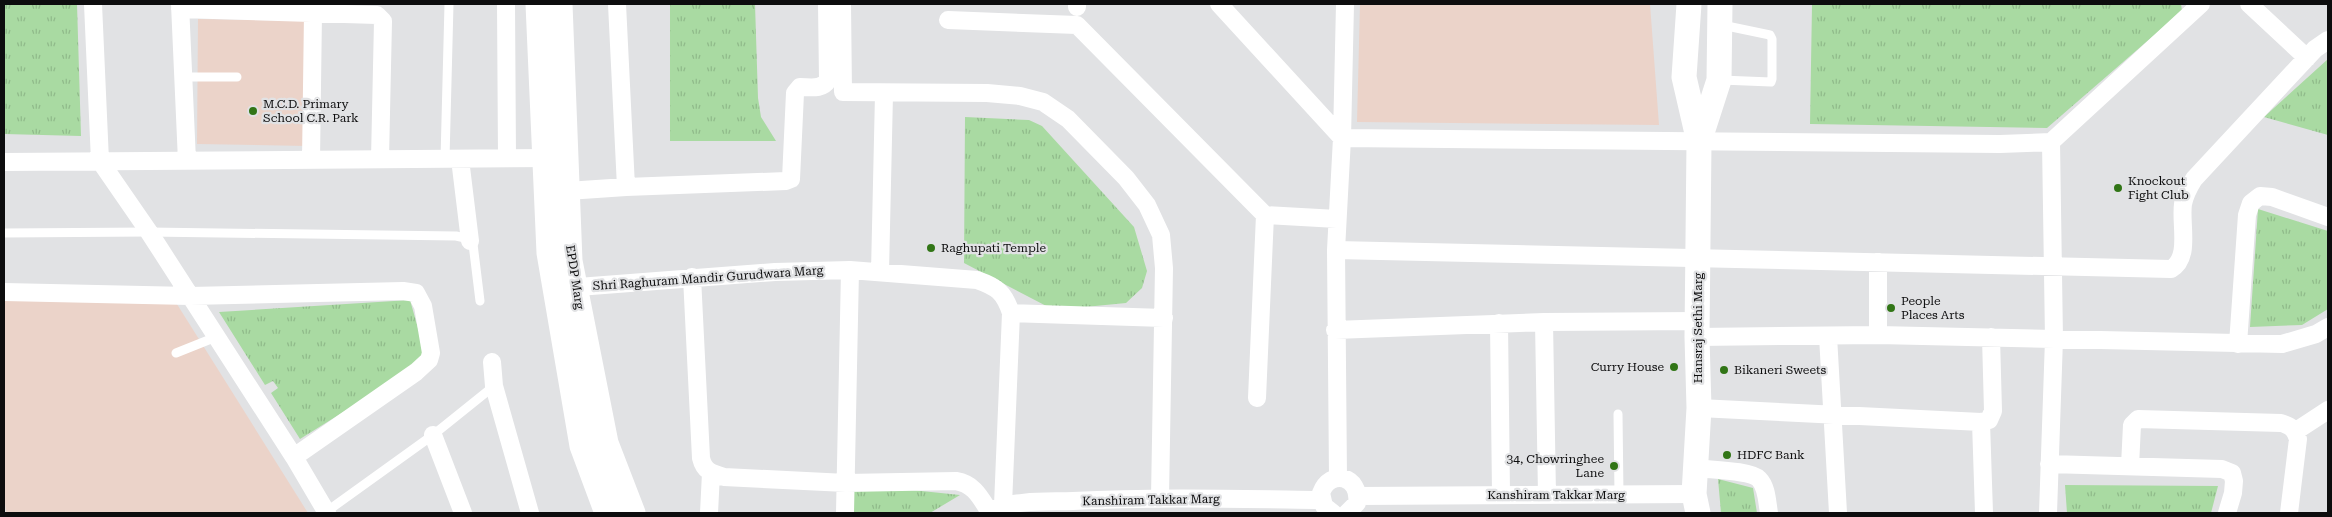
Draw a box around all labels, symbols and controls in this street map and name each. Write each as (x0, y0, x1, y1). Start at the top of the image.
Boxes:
place label: M.C.D. Primary School C.R. Park (263, 97, 359, 125)
marker: M.C.D. Primary School C.R. Park (247, 105, 259, 117)
place label: Knockout Fight Club (2128, 174, 2189, 202)
marker: Knockout Fight Club (2112, 182, 2124, 194)
place label: Raghupati Temple (941, 241, 1046, 255)
marker: Raghupati Temple (925, 242, 937, 254)
street label: EPDP Marg (563, 244, 587, 310)
street label: Shri Raghuram Mandir Gurudwara Marg (592, 263, 824, 293)
street label: Hansraj Sethi Marg (1691, 273, 1705, 383)
place label: People Places Arts (1901, 294, 1965, 322)
marker: People Places Arts (1885, 302, 1897, 314)
place label: Curry House (1591, 360, 1664, 374)
marker: Curry House (1668, 361, 1680, 373)
place label: Bikaneri Sweets (1734, 363, 1827, 377)
marker: Bikaneri Sweets (1718, 364, 1730, 376)
place label: HDFC Bank (1737, 448, 1805, 462)
marker: HDFC Bank (1721, 449, 1733, 461)
place label: 34, Chowringhee Lane (1506, 452, 1604, 480)
marker: 34, Chowringhee Lane (1608, 460, 1620, 472)
street label: Kanshiram Takkar Marg (1487, 488, 1625, 502)
street label: Kanshiram Takkar Marg (1082, 492, 1220, 508)

